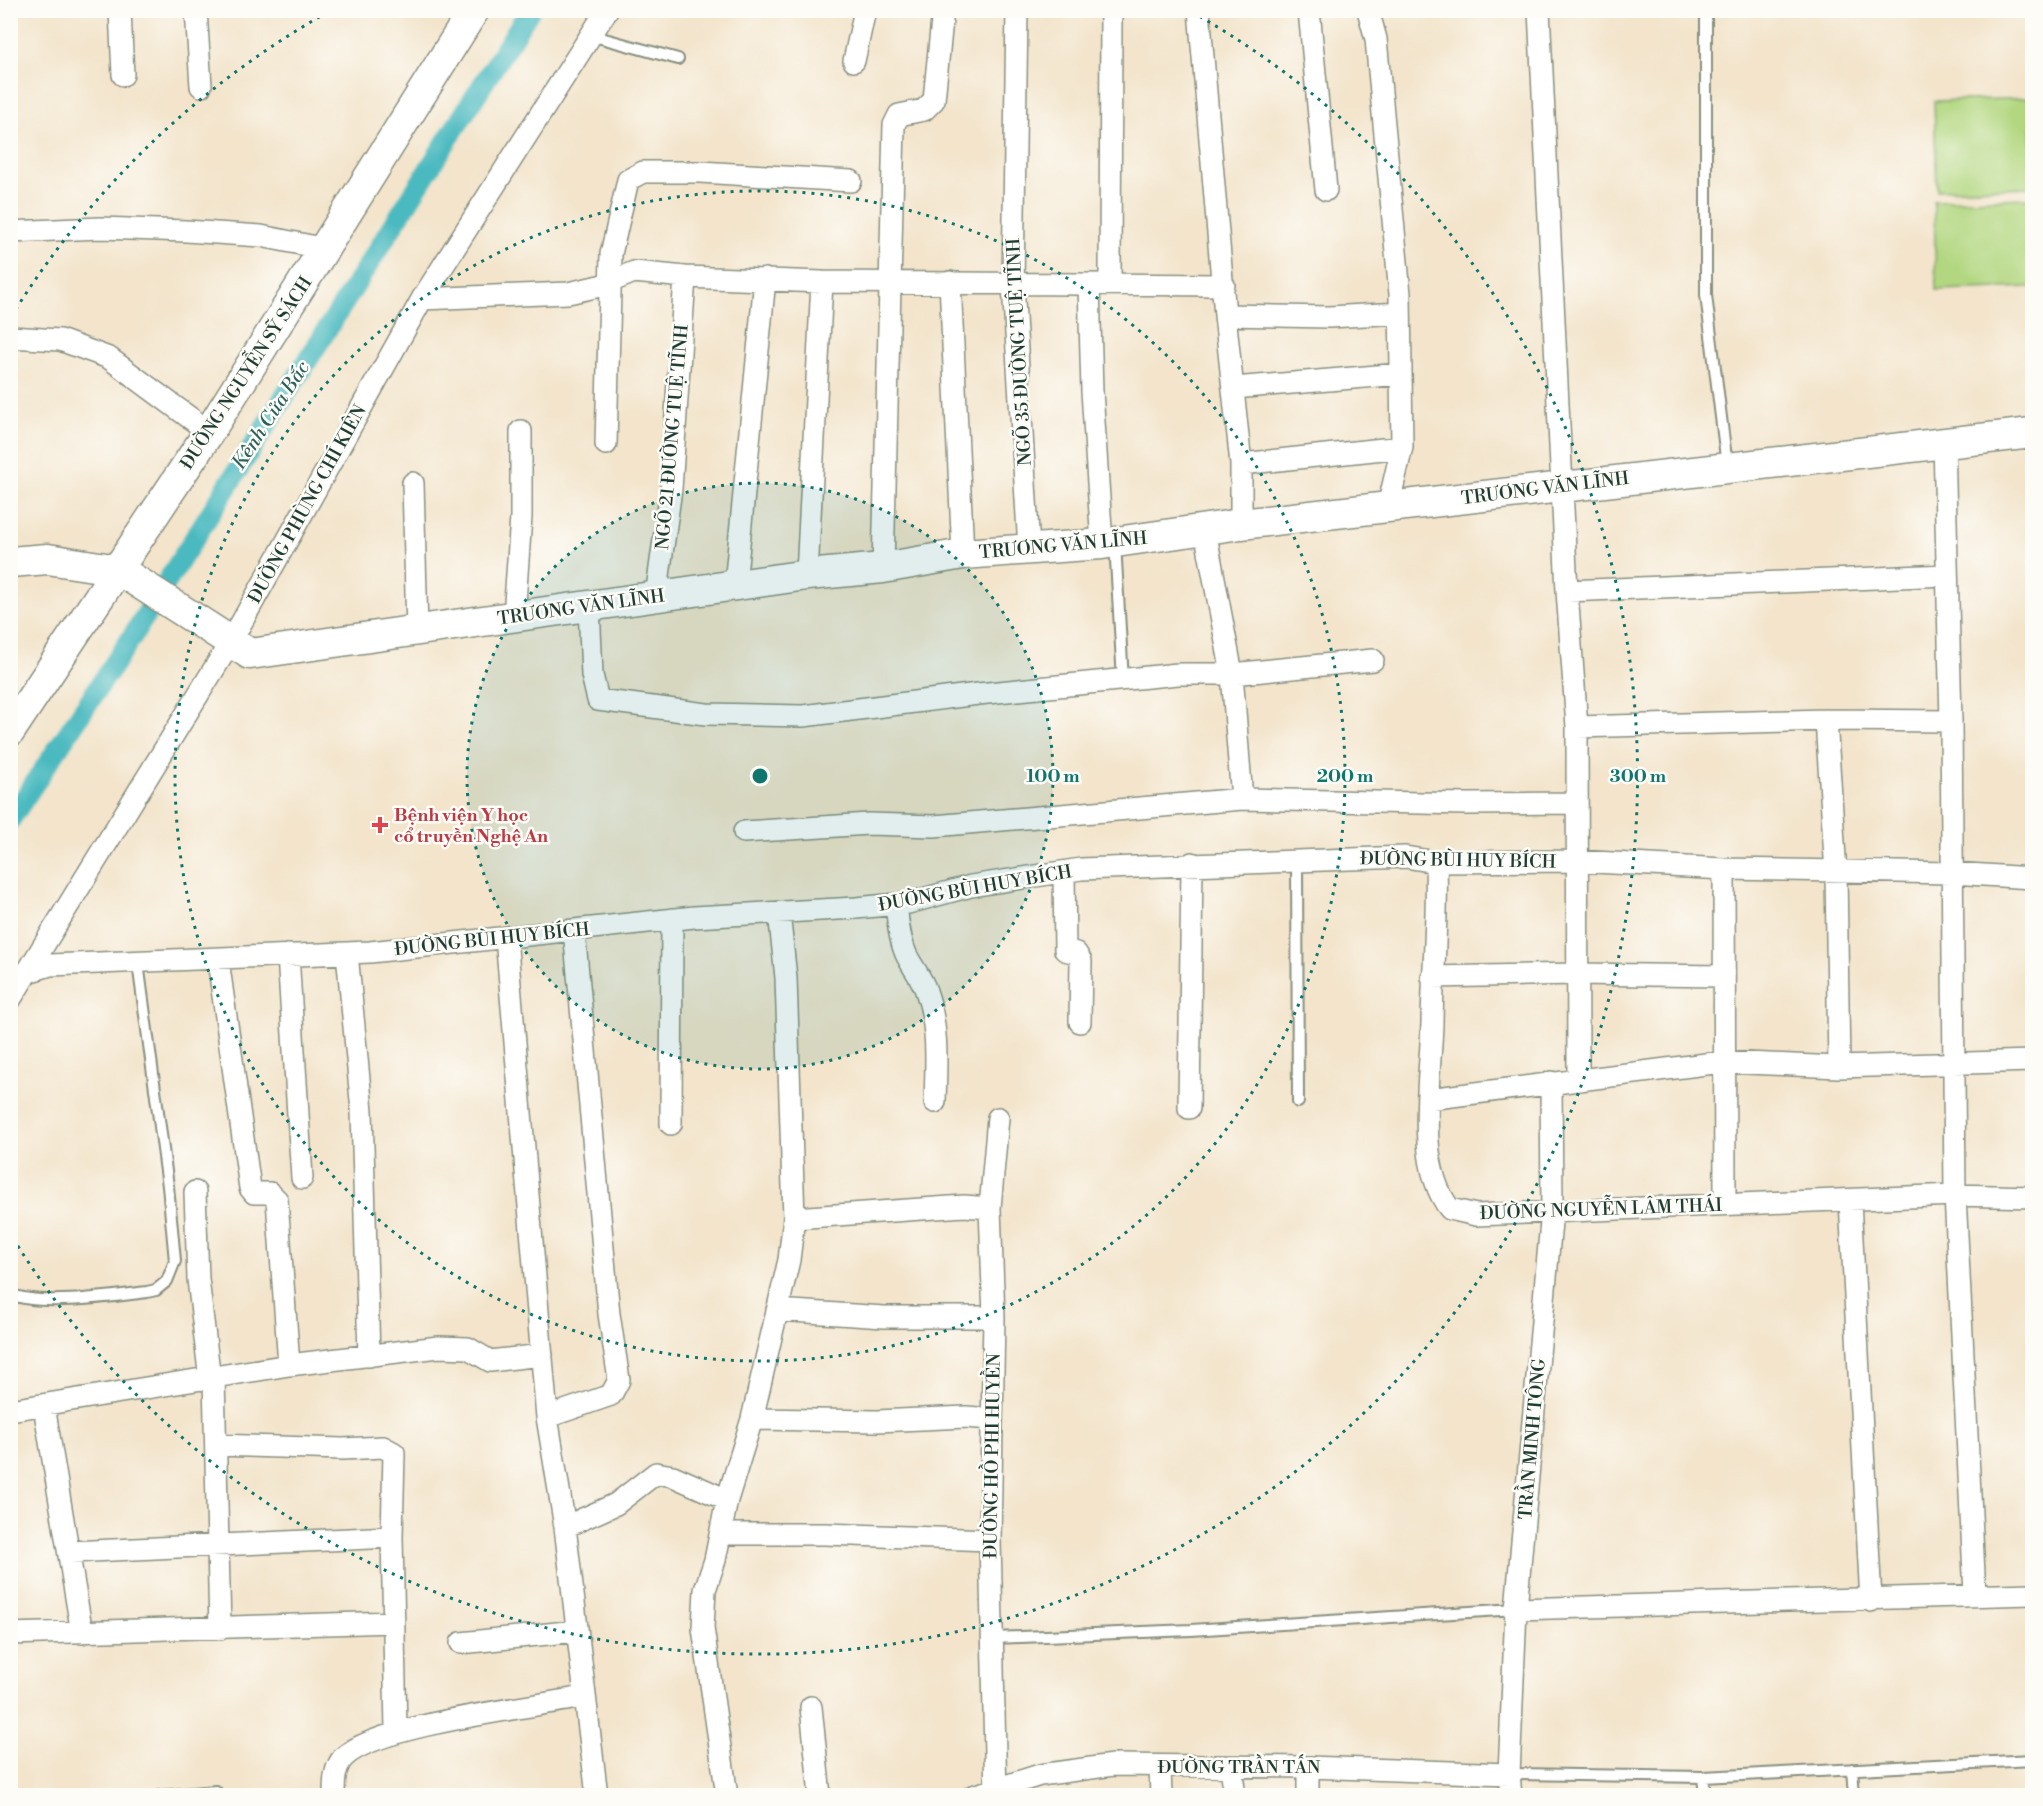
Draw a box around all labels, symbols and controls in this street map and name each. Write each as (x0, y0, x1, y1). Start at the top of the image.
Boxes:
street label: NGÕ 35 ĐƯỜNG TUỆ TĨNH (1001, 237, 1037, 466)
street label: ĐƯỜNG NGUYỄN SỸ SÁCH (173, 270, 318, 474)
street label: NGÕ 21 ĐƯỜNG TUỆ TĨNH (650, 323, 694, 551)
water label: Kênh Cửa Bắc (227, 356, 316, 475)
street label: ĐƯỜNG PHÙNG CHÍ KIÊN (243, 400, 372, 608)
street label: TRƯƠNG VĂN LĨNH (1460, 466, 1631, 510)
street label: TRƯƠNG VĂN LĨNH (978, 526, 1149, 564)
street label: TRƯƠNG VĂN LĨNH (496, 583, 667, 631)
text: 100 m (1026, 765, 1080, 788)
text: 200 m (1317, 765, 1374, 788)
text: 300 m (1610, 765, 1667, 788)
centre of rings (750, 766, 770, 786)
place label: Bệnh viện Y học cổ truyền Nghệ An (394, 804, 548, 848)
marker: Bệnh viện Y học cổ truyền Nghệ An (371, 816, 389, 834)
street label: ĐƯỜNG BÙI HUY BÍCH (1360, 847, 1557, 874)
street label: ĐƯỜNG BÙI HUY BÍCH (876, 860, 1074, 917)
street label: ĐƯỜNG BÙI HUY BÍCH (393, 918, 591, 961)
street label: ĐƯỜNG NGUYỄN LÂM THÁI (1479, 1191, 1723, 1225)
street label: ĐƯỜNG HỒ PHI HUYỀN (977, 1352, 1006, 1559)
street label: TRẦN MINH TÔNG (1512, 1357, 1551, 1520)
street label: ĐƯỜNG TRẦN TẤN (1158, 1754, 1321, 1779)

